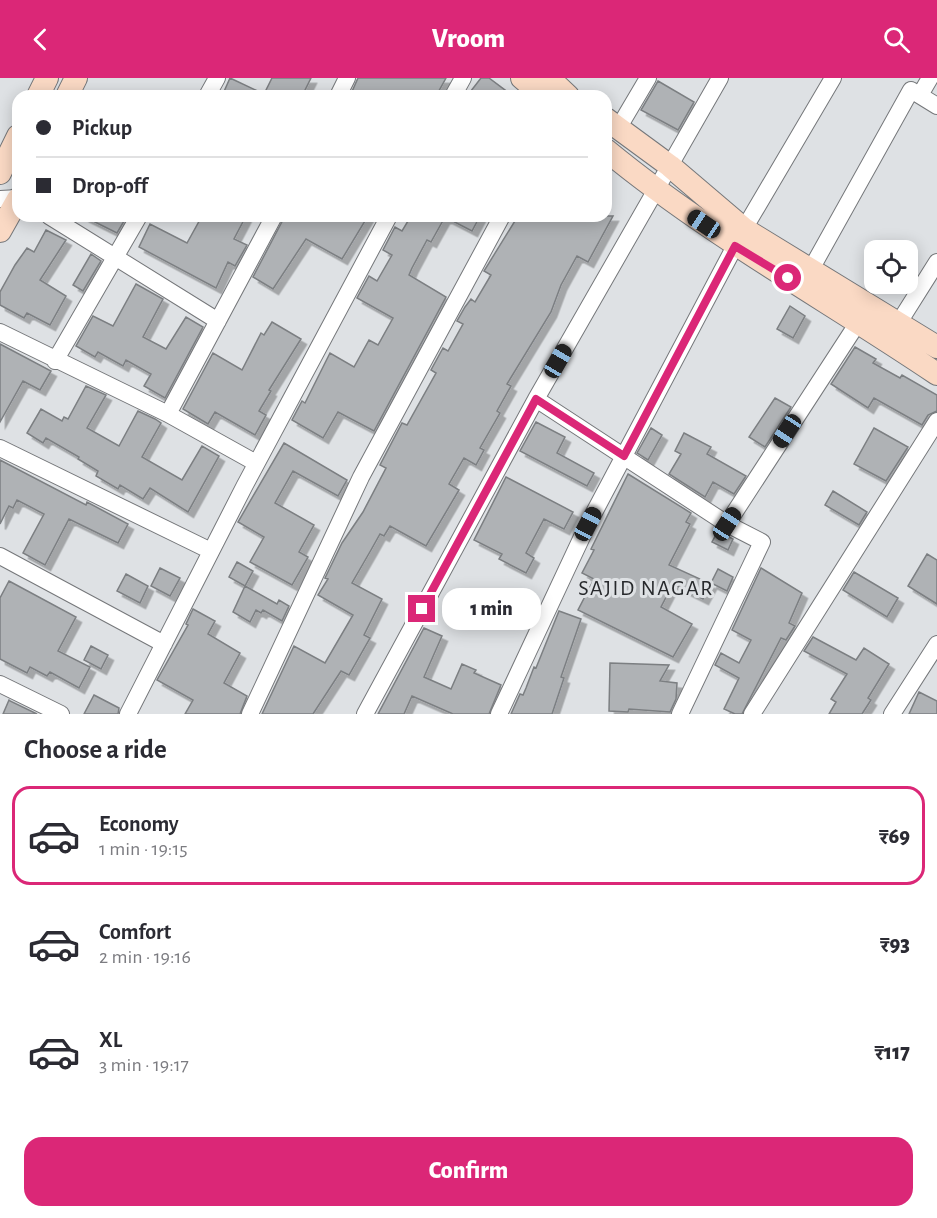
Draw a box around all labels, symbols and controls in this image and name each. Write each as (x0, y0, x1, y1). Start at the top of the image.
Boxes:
icon: back (24, 23, 57, 56)
icon: search (880, 23, 913, 56)
text: Vroom (432, 25, 505, 52)
text: Pickup (72, 117, 132, 139)
text: Drop-off (72, 175, 148, 197)
car (684, 206, 724, 242)
map controls (864, 240, 918, 294)
button: locate (864, 240, 918, 294)
route start (774, 264, 801, 291)
car (541, 341, 575, 381)
car (770, 411, 804, 451)
car (572, 504, 604, 544)
car (710, 504, 744, 544)
district label: SAJID NAGAR (578, 577, 714, 599)
callout: 1 min (443, 588, 542, 630)
route end (408, 595, 435, 622)
text: 1 min (470, 599, 513, 619)
text: Choose a ride (24, 736, 167, 763)
icon: car (27, 809, 81, 863)
text: Economy (99, 813, 179, 835)
text: ₹69 (879, 825, 910, 847)
text: 1 min · 19:15 (99, 839, 188, 859)
icon: car (27, 917, 81, 971)
text: Comfort (99, 921, 171, 943)
text: ₹93 (880, 933, 910, 955)
text: 2 min · 19:16 (99, 947, 191, 967)
icon: car (27, 1025, 81, 1079)
text: XL (99, 1029, 122, 1051)
text: ₹117 (875, 1041, 910, 1063)
text: 3 min · 19:17 (99, 1055, 189, 1075)
button: Confirm (24, 1137, 913, 1206)

